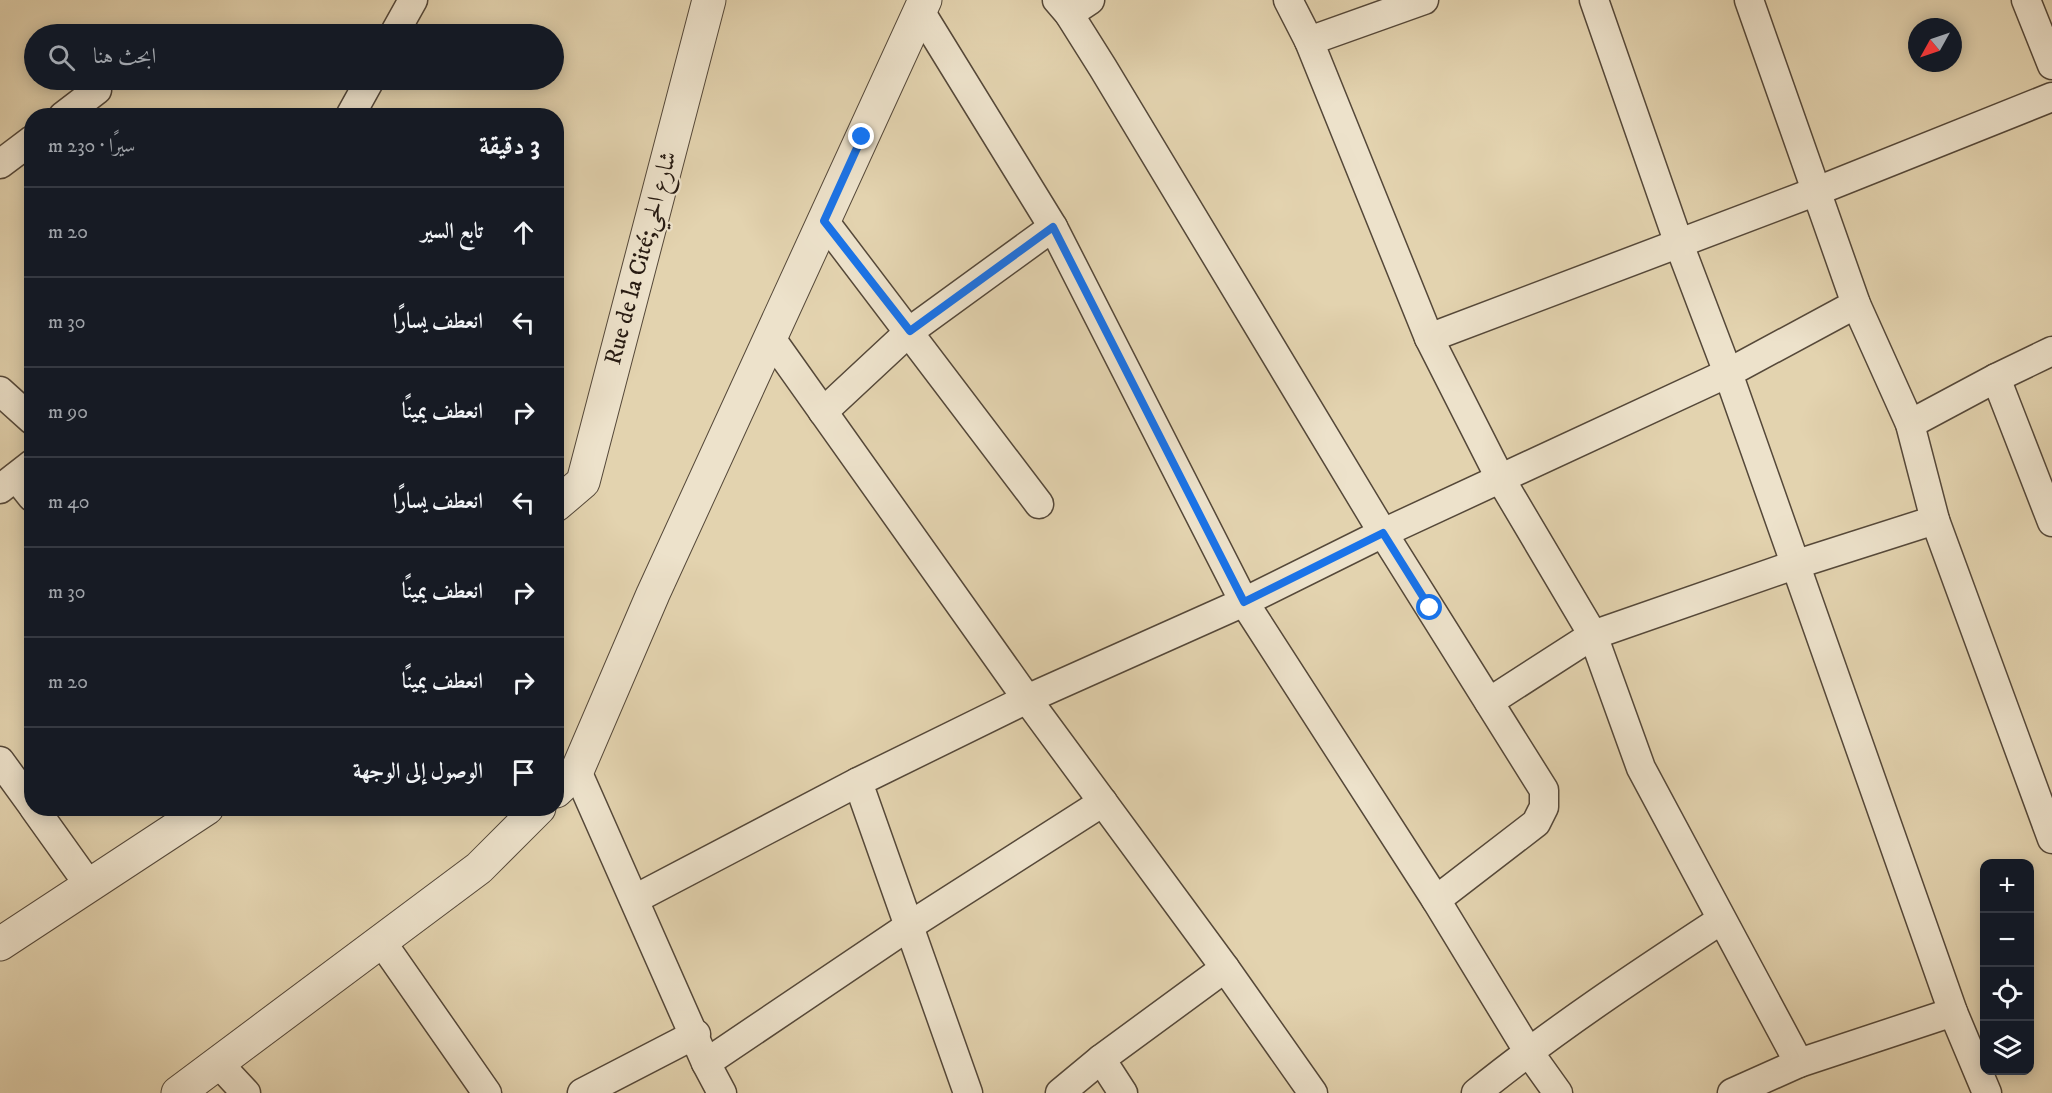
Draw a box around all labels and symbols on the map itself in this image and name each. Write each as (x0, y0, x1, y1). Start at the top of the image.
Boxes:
north arrow (1908, 18, 1962, 72)
route end (848, 123, 874, 149)
street label: Rue de la Cité;شارع الحي (598, 148, 691, 370)
route start (1416, 594, 1442, 620)

